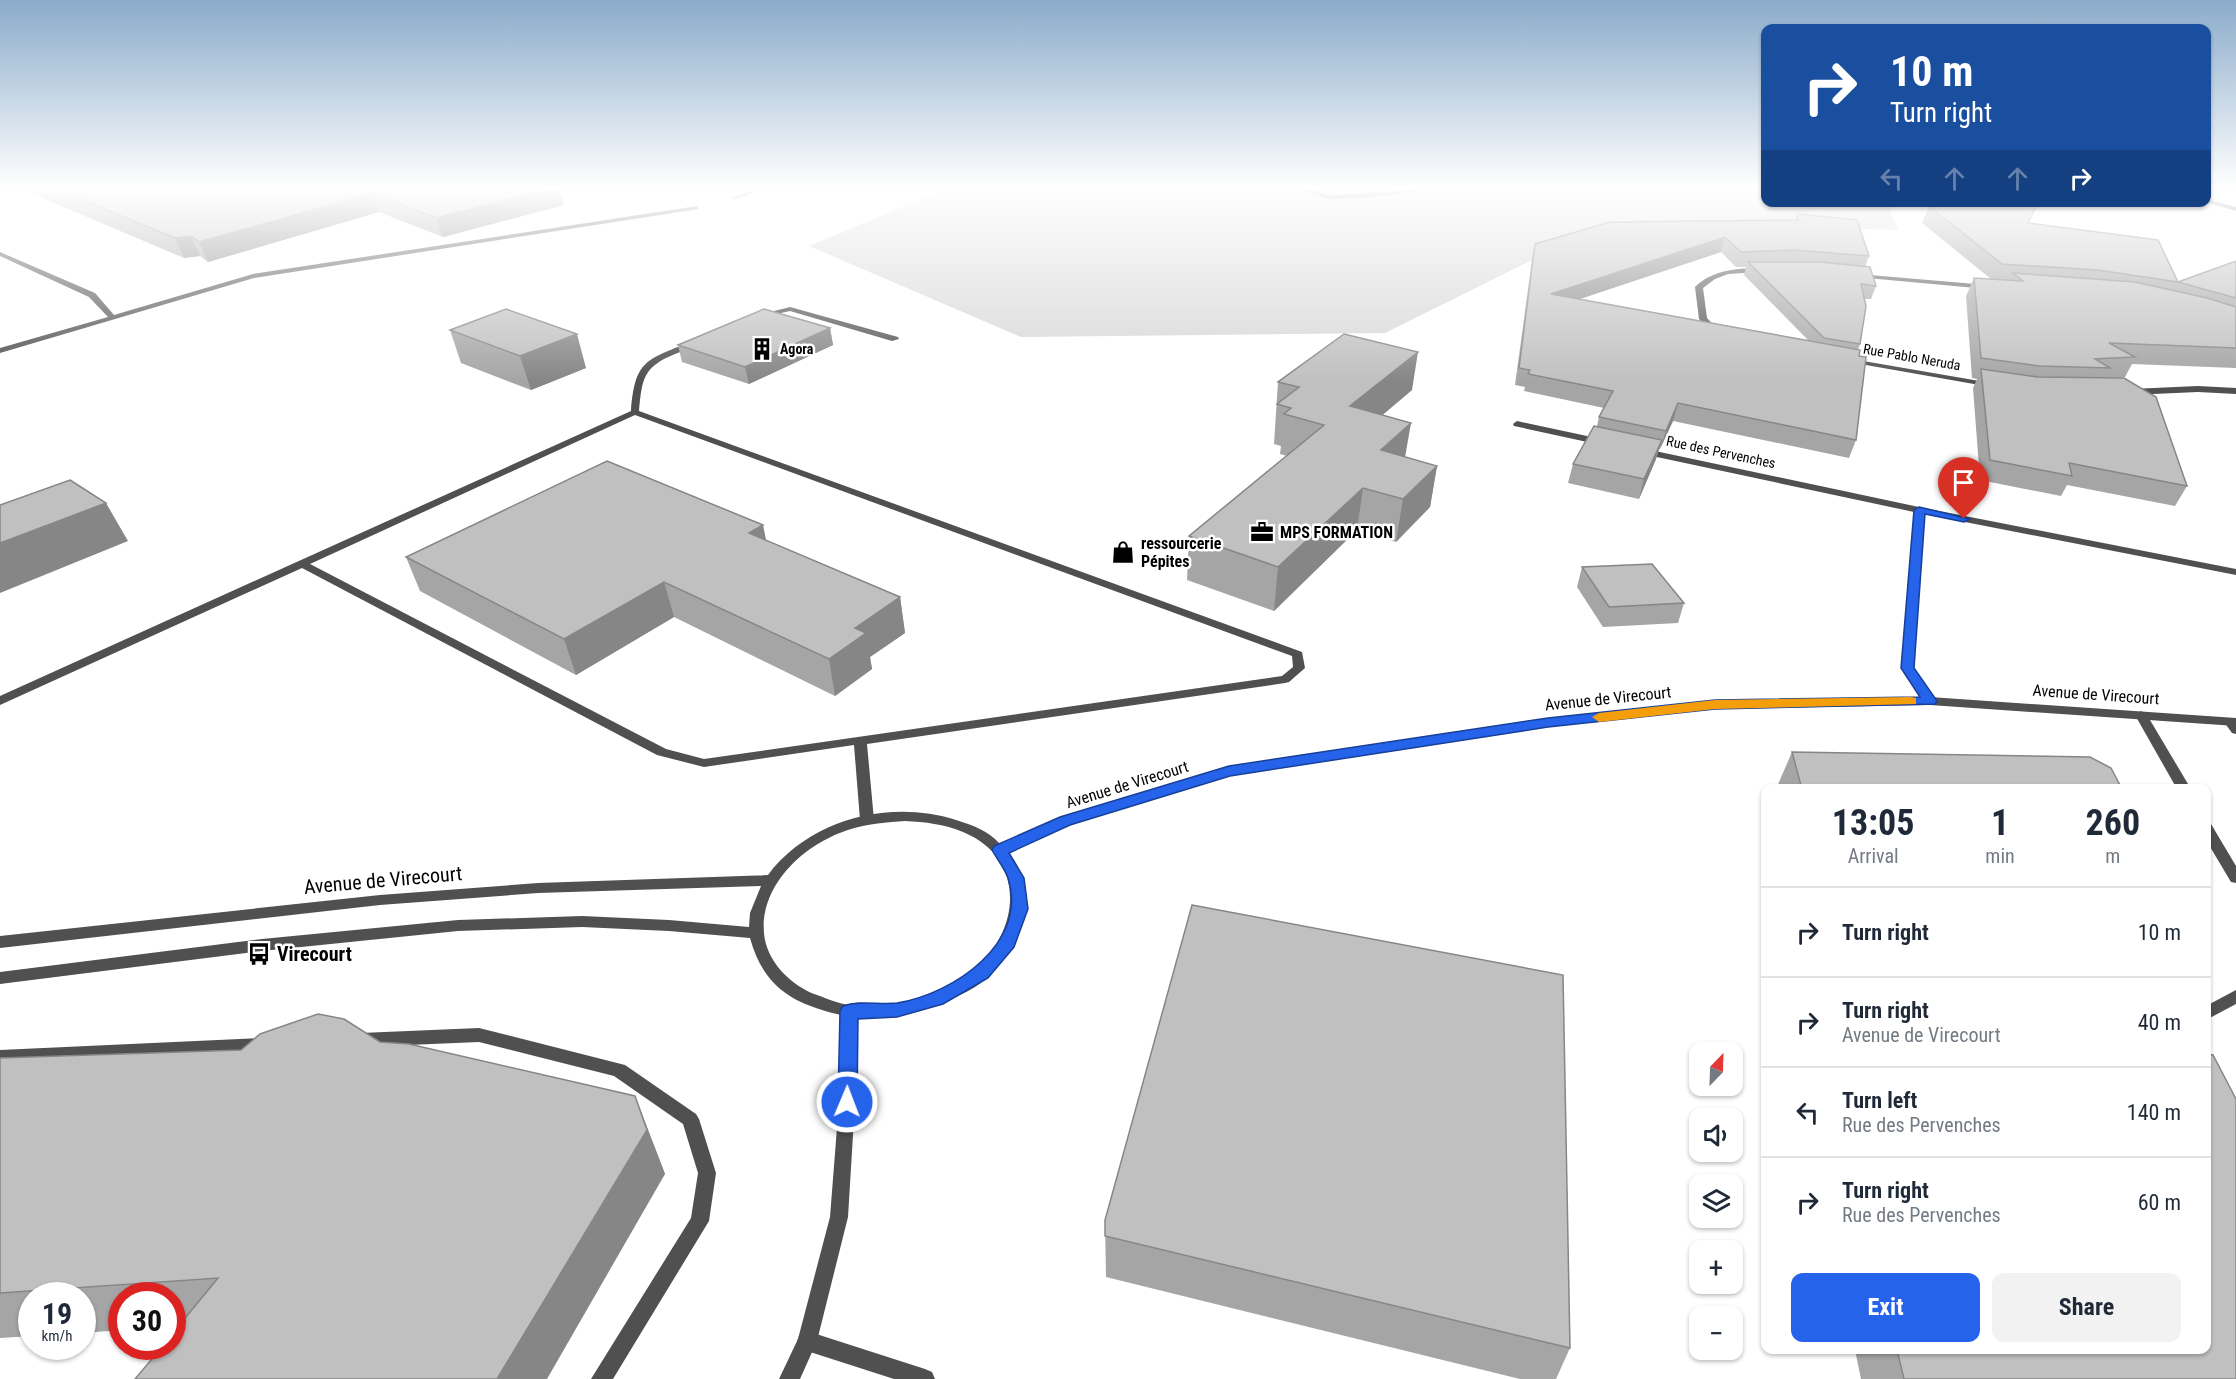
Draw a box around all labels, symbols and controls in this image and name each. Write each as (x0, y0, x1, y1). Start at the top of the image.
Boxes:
text: 10 m (1890, 47, 1973, 96)
icon: right (1791, 48, 1869, 126)
text: Turn right (1890, 97, 1992, 129)
icon: left (1875, 162, 1908, 195)
icon: ahead (1938, 162, 1971, 195)
icon: ahead (2001, 162, 2034, 195)
icon: right (2064, 162, 2097, 195)
building icon: Agora (749, 336, 775, 362)
place label: Agora (780, 341, 814, 357)
street label: Rue Pablo Neruda (1862, 341, 1962, 373)
street label: Rue des Pervenches (1665, 433, 1777, 471)
pin (1938, 457, 1989, 519)
icon: arrive (1947, 466, 1980, 499)
office icon: MPS FORMATION (1249, 519, 1275, 545)
place label: MPS FORMATION (1280, 523, 1393, 542)
place label: ressourcerie Pépites (1141, 534, 1222, 571)
shop icon: ressourcerie Pépites (1110, 539, 1136, 565)
street label: Avenue de Virecourt (2032, 681, 2160, 708)
street label: Avenue de Virecourt (1544, 682, 1672, 715)
street label: Avenue de Virecourt (1064, 757, 1191, 812)
text: 13:05 (1832, 802, 1914, 844)
text: 1 (1991, 802, 2009, 844)
text: 260 (2086, 802, 2140, 844)
text: Arrival (1848, 844, 1899, 868)
text: min (1985, 844, 2015, 868)
text: m (2105, 844, 2120, 868)
street label: Avenue de Virecourt (303, 861, 463, 899)
icon: right (1791, 916, 1824, 949)
text: Turn right (1842, 920, 1929, 945)
text: 10 m (2138, 920, 2181, 945)
bus stop icon: Virecourt (246, 941, 272, 967)
place label: Virecourt (277, 942, 352, 966)
text: Turn right (1842, 998, 1929, 1023)
icon: right (1791, 1006, 1824, 1039)
text: 40 m (2138, 1010, 2181, 1035)
text: Avenue de Virecourt (1842, 1023, 2001, 1047)
north arrow (1689, 1042, 1743, 1096)
map controls (1689, 1042, 1743, 1360)
position arrow (815, 1070, 879, 1134)
text: Turn left (1842, 1088, 1917, 1113)
icon: left (1791, 1096, 1824, 1129)
text: 140 m (2127, 1100, 2181, 1125)
button: sound (1689, 1108, 1743, 1162)
text: Rue des Pervenches (1842, 1113, 2001, 1137)
button: layers (1689, 1174, 1743, 1228)
text: Turn right (1842, 1178, 1929, 1203)
icon: right (1791, 1186, 1824, 1219)
text: 60 m (2138, 1190, 2181, 1215)
text: Rue des Pervenches (1842, 1203, 2001, 1227)
button: + (1689, 1240, 1743, 1294)
button: Exit (1791, 1273, 1980, 1342)
button: Share (1992, 1273, 2181, 1342)
speed limit sign: 30 (108, 1282, 186, 1360)
text: 19 (42, 1296, 72, 1331)
button: − (1689, 1306, 1743, 1360)
text: km/h (42, 1327, 72, 1345)

